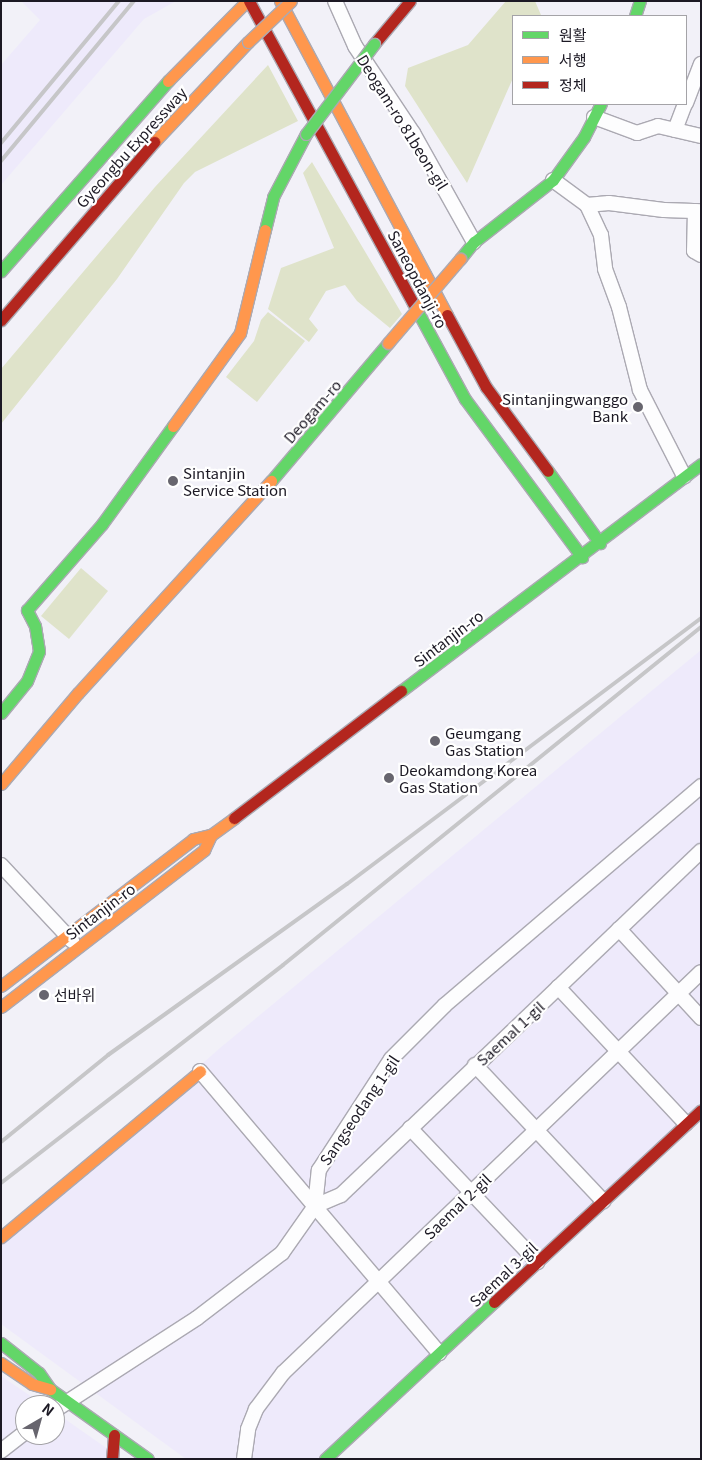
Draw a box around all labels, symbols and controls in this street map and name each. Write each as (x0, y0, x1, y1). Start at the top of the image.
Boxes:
legend (512, 15, 687, 105)
text: 원활 (559, 24, 587, 45)
text: 서행 (559, 49, 587, 70)
street label: Deogam-ro 81beon-gil (354, 51, 452, 193)
text: 정체 (559, 74, 587, 95)
street label: Gyeongbu Expressway (72, 83, 190, 211)
street label: Saneopdanji-ro (385, 227, 451, 331)
street label: Deogam-ro (280, 376, 344, 446)
place label: Sintanjingwanggo Bank (502, 389, 628, 424)
marker: Sintanjingwanggo Bank (632, 401, 644, 413)
place label: Sintanjin Service Station (183, 463, 287, 498)
marker: Sintanjin Service Station (167, 475, 179, 487)
street label: Sintanjin-ro (410, 606, 486, 670)
place label: Geumgang Gas Station (445, 723, 524, 758)
marker: Geumgang Gas Station (429, 735, 441, 747)
place label: Deokamdong Korea Gas Station (399, 760, 537, 795)
marker: Deokamdong Korea Gas Station (383, 772, 395, 784)
street label: Sintanjin-ro (62, 879, 138, 943)
place label: 선바위 (54, 986, 95, 1004)
marker: 선바위 (38, 989, 50, 1001)
street label: Saemal 1-gil (472, 997, 548, 1069)
street label: Sangseodang 1-gil (316, 1052, 402, 1168)
street label: Saemal 2-gil (420, 1170, 494, 1242)
street label: Saemal 3-gil (465, 1238, 541, 1310)
north arrow (15, 1395, 65, 1445)
text: N (38, 1398, 59, 1420)

